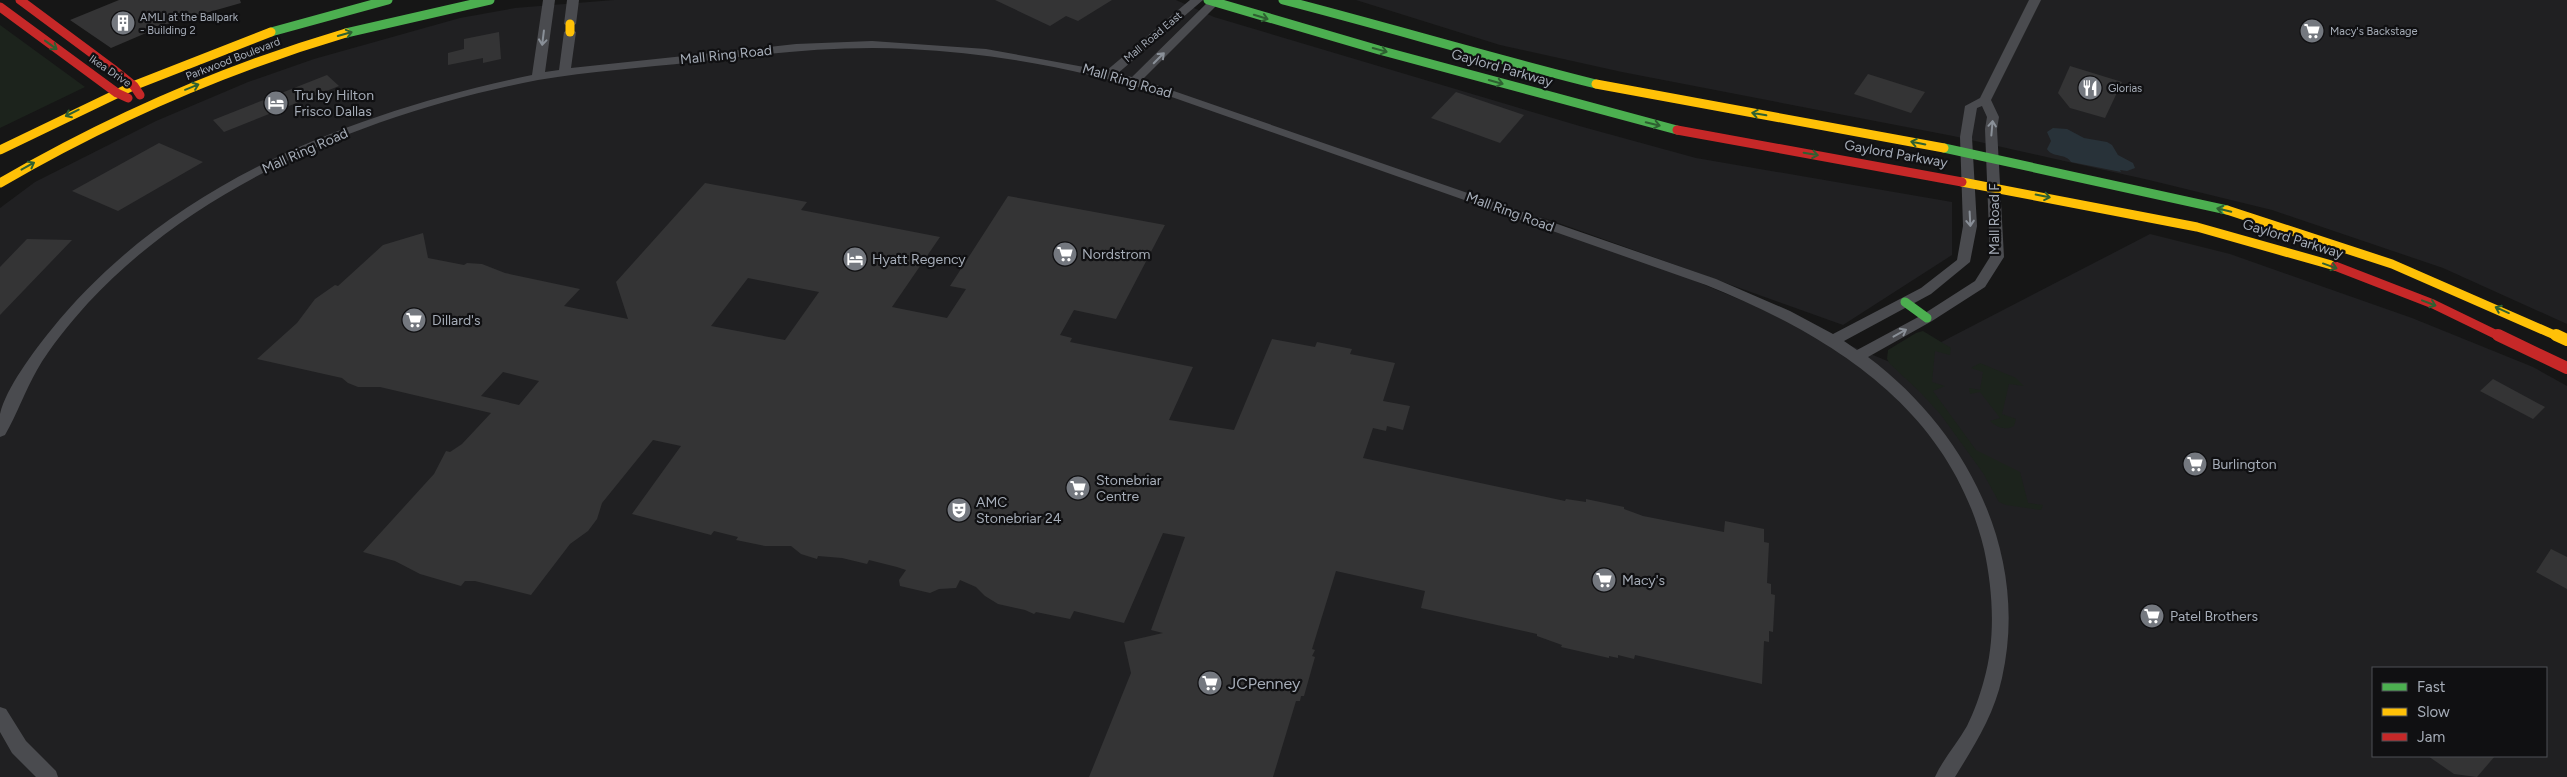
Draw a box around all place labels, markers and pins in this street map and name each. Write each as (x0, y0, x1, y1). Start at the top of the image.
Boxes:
building icon: AMLI at the Ballpark - Building 2 (110, 10, 136, 36)
place label: AMLI at the Ballpark - Building 2 (140, 11, 239, 37)
supermarket icon: Macy's Backstage (2299, 18, 2325, 44)
place label: Macy's Backstage (2330, 25, 2418, 38)
restaurant icon: Glorias (2077, 75, 2103, 101)
place label: Glorias (2108, 82, 2142, 95)
place label: Tru by Hilton Frisco Dallas (294, 87, 374, 120)
hotel icon: Tru by Hilton Frisco Dallas (263, 90, 289, 116)
supermarket icon: Nordstrom (1052, 241, 1078, 267)
hotel icon: Hyatt Regency (842, 246, 868, 272)
place label: Nordstrom (1082, 246, 1151, 263)
place label: Hyatt Regency (872, 251, 966, 268)
supermarket icon: Dillard's (401, 307, 427, 333)
place label: Dillard's (432, 312, 480, 329)
supermarket icon: Burlington (2182, 451, 2208, 477)
place label: Burlington (2212, 456, 2277, 473)
place label: Stonebriar Centre (1096, 472, 1162, 505)
supermarket icon: Stonebriar Centre (1065, 475, 1091, 501)
place label: AMC Stonebriar 24 (976, 494, 1062, 527)
theatre icon: AMC Stonebriar 24 (946, 497, 972, 523)
supermarket icon: Macy's (1591, 567, 1617, 593)
place label: Macy's (1622, 572, 1665, 589)
supermarket icon: Patel Brothers (2139, 603, 2165, 629)
place label: Patel Brothers (2170, 608, 2258, 625)
supermarket icon: JCPenney (1197, 670, 1223, 696)
place label: JCPenney (1228, 674, 1301, 693)

